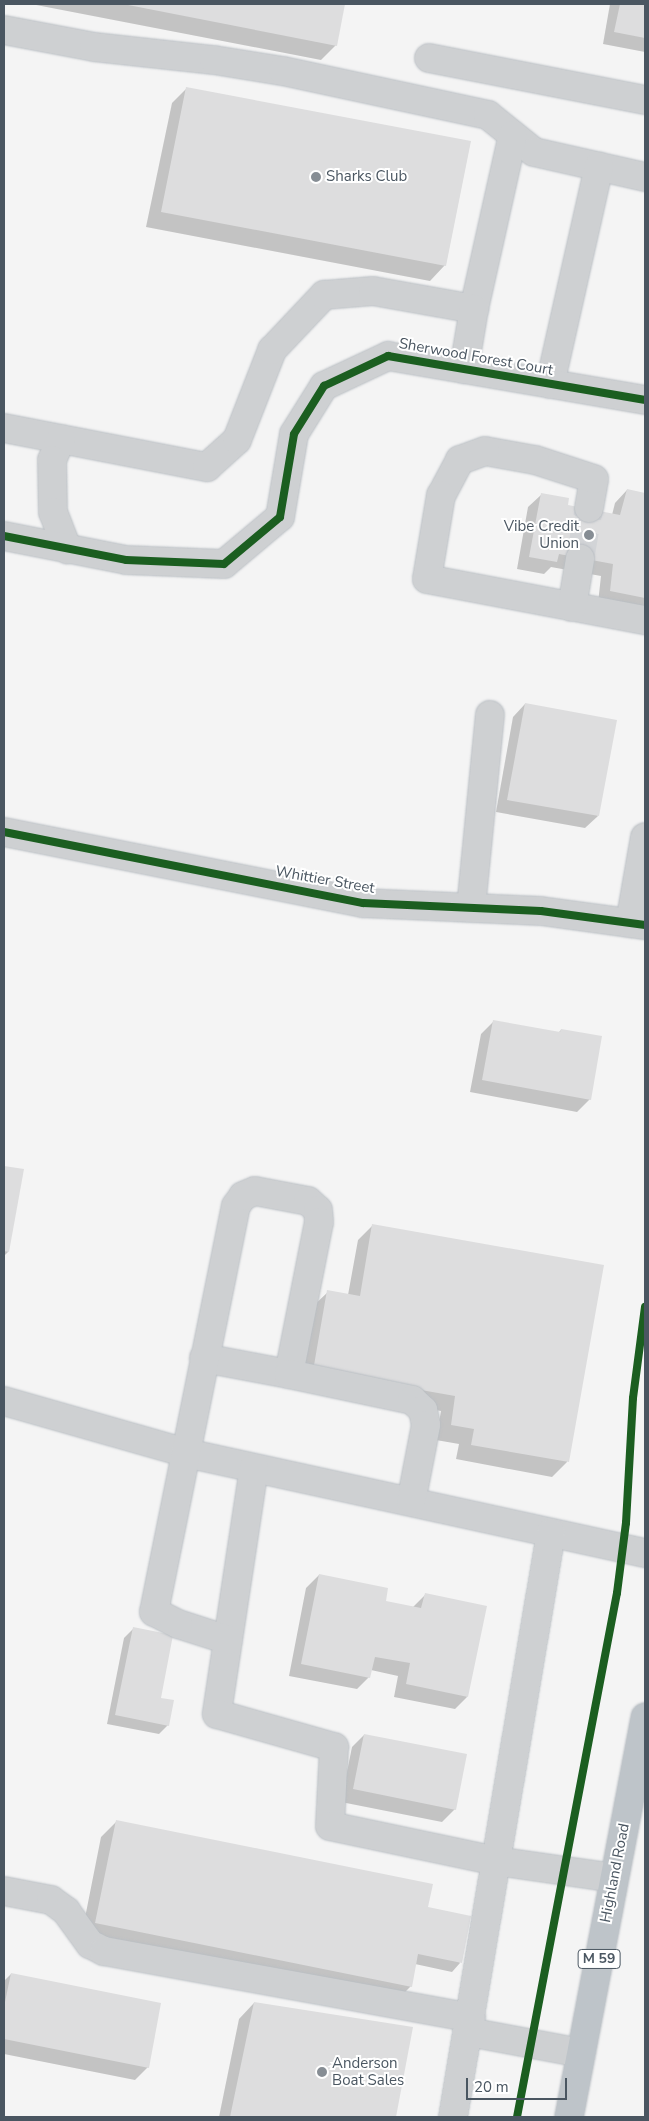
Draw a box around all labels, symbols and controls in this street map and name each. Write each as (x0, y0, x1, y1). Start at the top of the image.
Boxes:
place label: Sharks Club (326, 168, 407, 186)
marker: Sharks Club (310, 171, 322, 183)
street label: Sherwood Forest Court (397, 335, 555, 379)
place label: Vibe Credit Union (504, 517, 579, 552)
marker: Vibe Credit Union (583, 529, 595, 541)
street label: Whittier Street (274, 862, 376, 898)
street label: Highland Road (597, 1822, 633, 1924)
road number: M 59 (576, 1948, 622, 1970)
place label: Anderson Boat Sales (332, 2054, 404, 2089)
marker: Anderson Boat Sales (316, 2066, 328, 2078)
scale bar (469, 2068, 570, 2100)
text: 20 m (474, 2077, 509, 2097)

